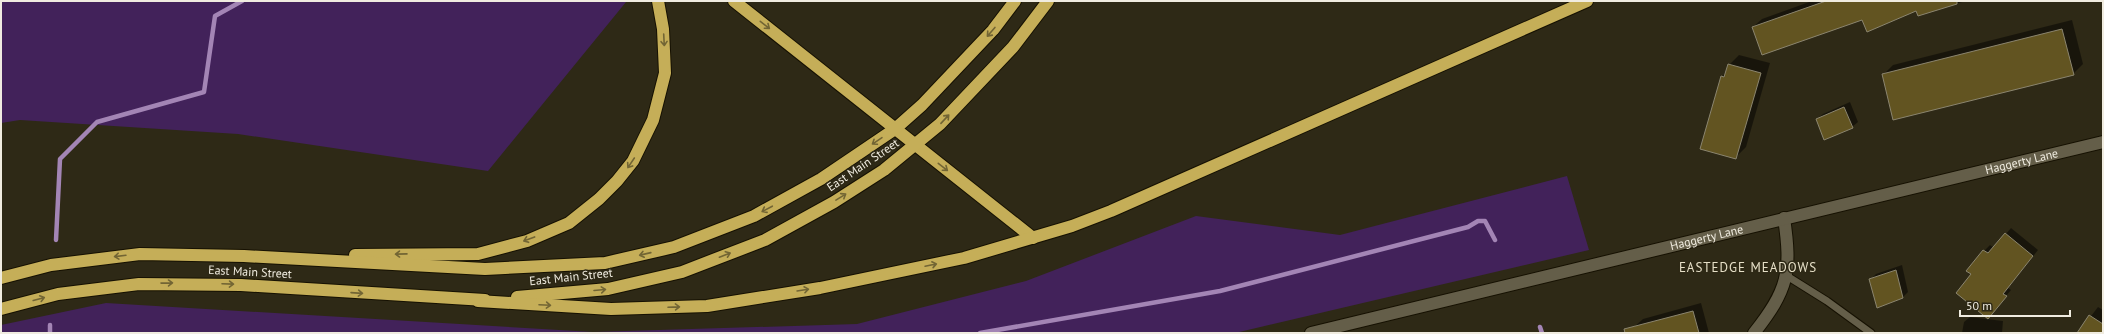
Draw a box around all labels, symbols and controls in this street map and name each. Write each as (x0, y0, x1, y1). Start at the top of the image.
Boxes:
one-way arrow (759, 21, 770, 30)
one-way arrow (986, 26, 995, 37)
one-way arrow (660, 33, 667, 46)
one-way arrow (940, 114, 950, 124)
street label: East Main Street (824, 135, 902, 194)
one-way arrow (872, 137, 883, 145)
street label: Haggerty Lane (1984, 145, 2060, 177)
one-way arrow (627, 157, 635, 168)
one-way arrow (938, 163, 949, 171)
one-way arrow (835, 193, 847, 201)
one-way arrow (761, 205, 773, 213)
street label: Haggerty Lane (1669, 221, 1745, 253)
one-way arrow (524, 236, 536, 244)
one-way arrow (395, 250, 408, 258)
one-way arrow (639, 250, 652, 258)
one-way arrow (719, 251, 731, 259)
one-way arrow (114, 252, 127, 260)
district label: EASTEDGE MEADOWS (1679, 259, 1817, 276)
one-way arrow (924, 260, 937, 268)
street label: East Main Street (208, 262, 292, 281)
street label: East Main Street (528, 265, 613, 288)
one-way arrow (160, 279, 173, 287)
one-way arrow (221, 280, 234, 288)
one-way arrow (593, 286, 606, 293)
one-way arrow (796, 286, 809, 294)
one-way arrow (350, 289, 363, 296)
scale bar (1960, 292, 2070, 318)
one-way arrow (32, 295, 45, 303)
text: 50 m (1966, 298, 1992, 313)
one-way arrow (538, 301, 551, 309)
one-way arrow (667, 303, 680, 311)

